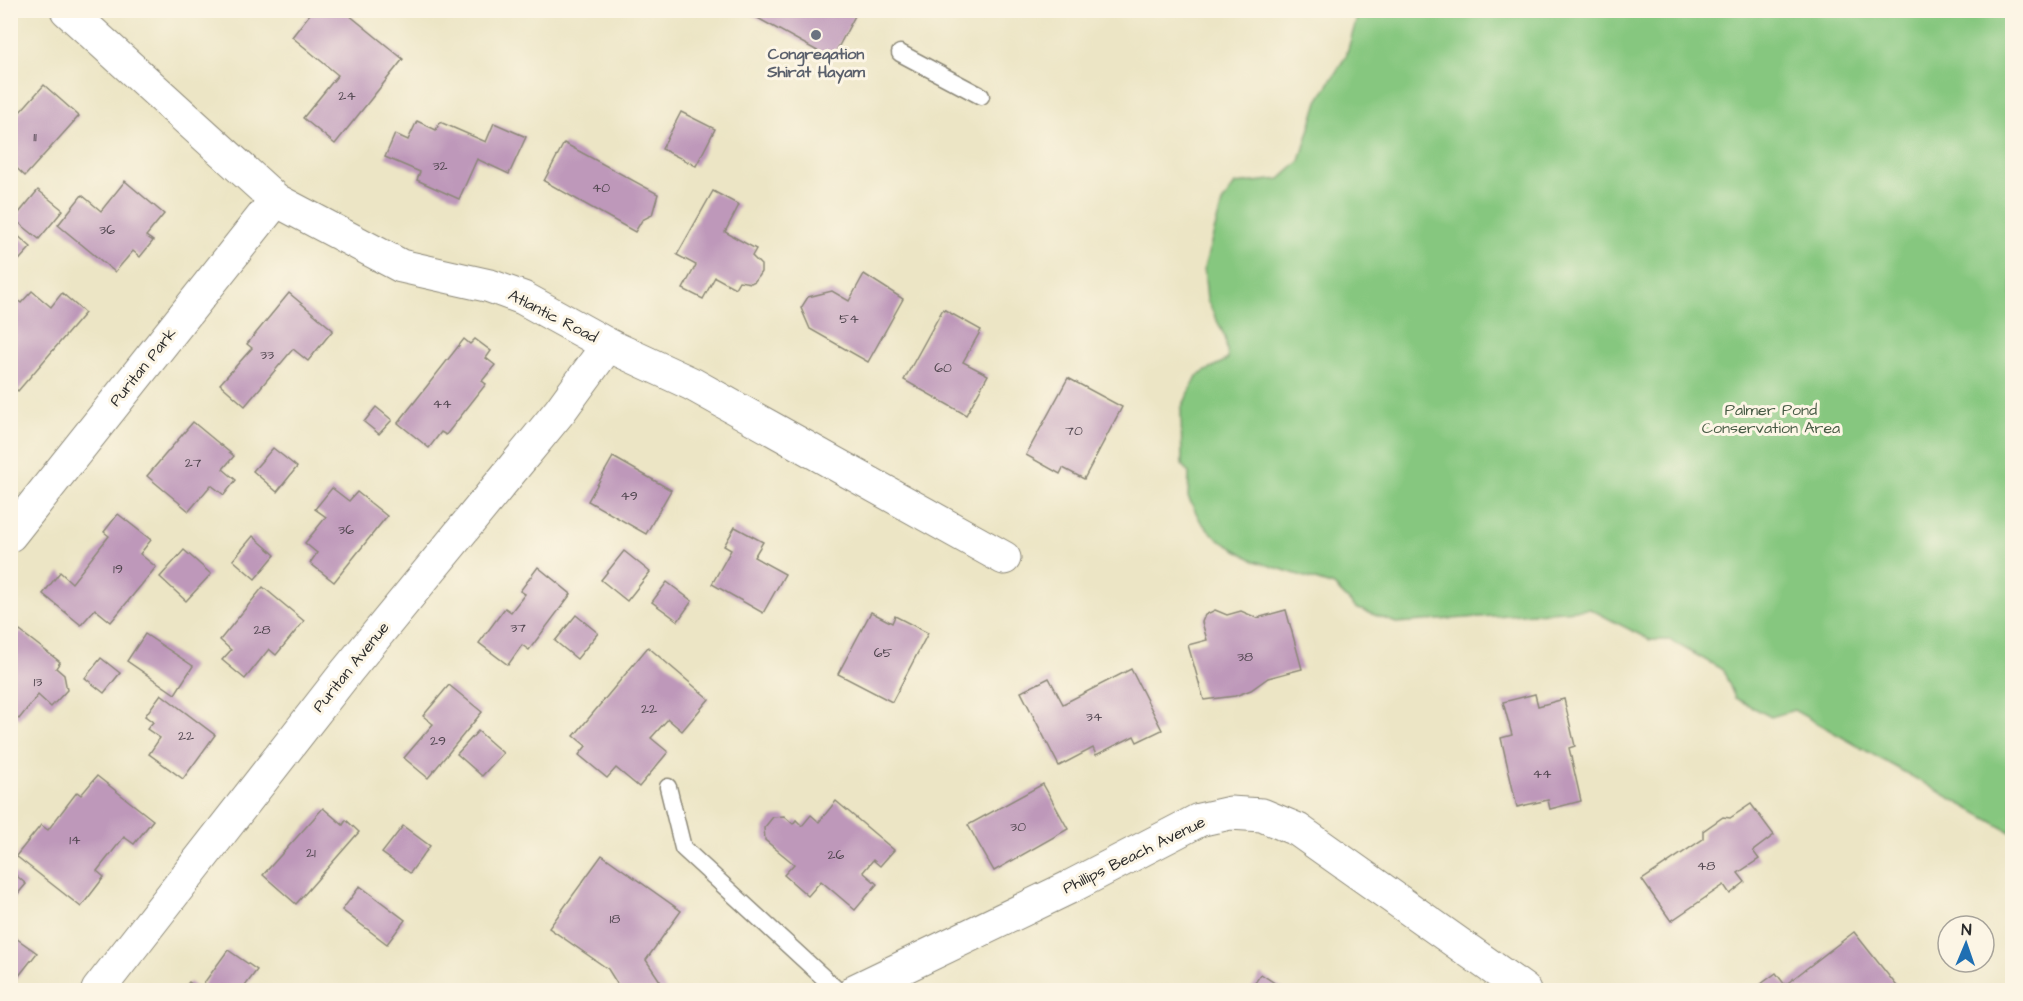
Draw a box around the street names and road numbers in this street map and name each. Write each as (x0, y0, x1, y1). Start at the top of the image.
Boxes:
street label: Atlantic Road (505, 284, 601, 348)
street label: Puritan Park (104, 323, 182, 411)
street label: Puritan Avenue (308, 617, 395, 717)
street label: Phillips Beach Avenue (1059, 811, 1209, 899)

